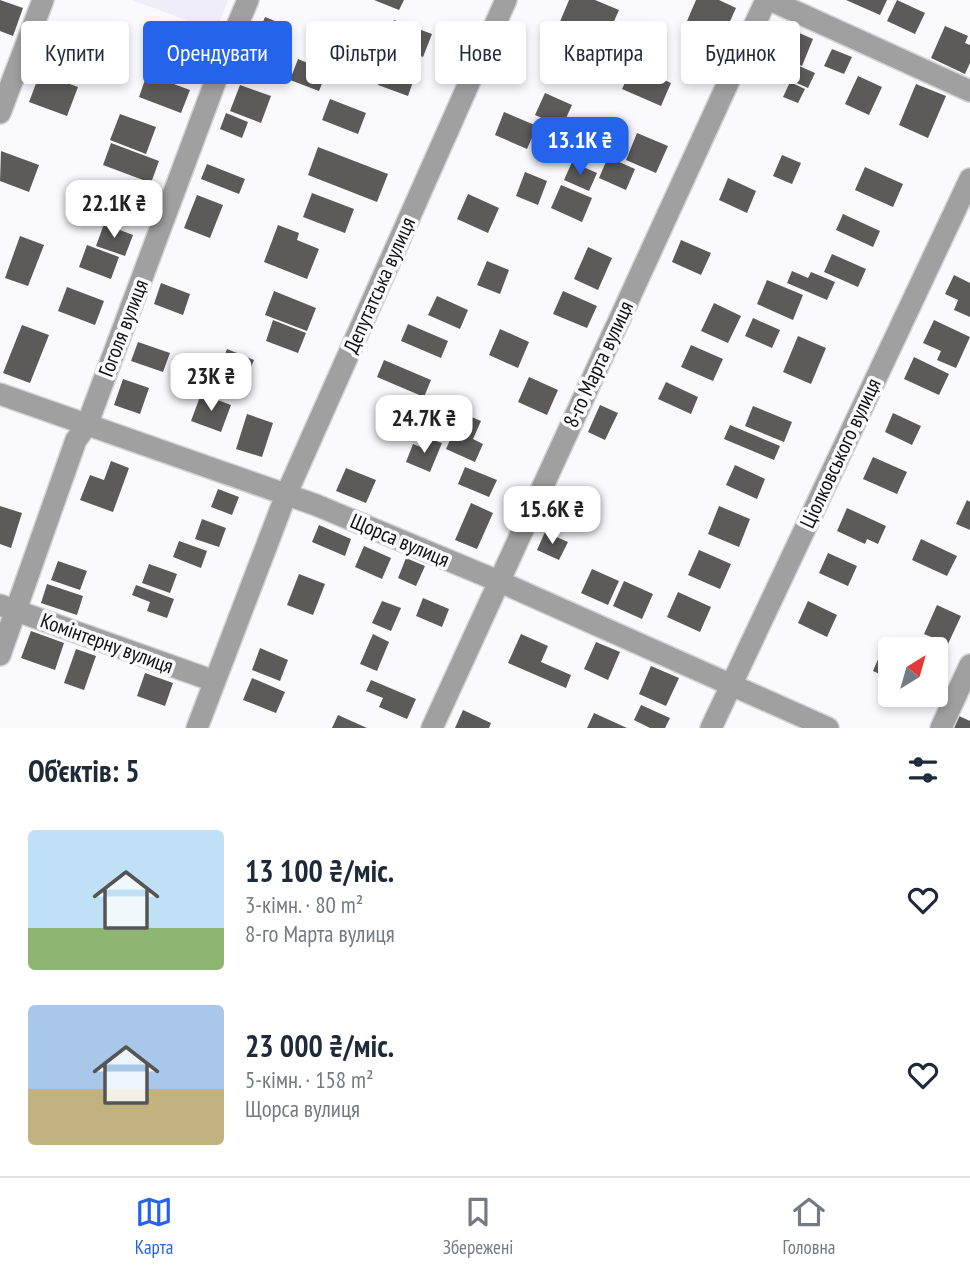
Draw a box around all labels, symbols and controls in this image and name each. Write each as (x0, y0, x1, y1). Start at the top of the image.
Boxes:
chip: Купити (21, 21, 129, 84)
chip: Орендувати (143, 21, 292, 84)
chip: Фільтри (306, 21, 421, 84)
chip: Нове (435, 21, 526, 84)
chip: Квартира (540, 21, 667, 84)
chip: Будинок (681, 21, 800, 84)
pin: 13.1K ₴ (515, 118, 645, 177)
text: 13.1K ₴ (548, 125, 612, 154)
pin: 22.1K ₴ (49, 180, 179, 240)
text: 22.1K ₴ (82, 188, 146, 217)
street label: Депутатська вулиця (337, 213, 421, 357)
street label: Гоголя вулиця (92, 275, 154, 381)
street label: 8-го Марта вулиця (557, 296, 639, 432)
pin: 23K ₴ (162, 354, 260, 413)
text: 23K ₴ (186, 361, 236, 390)
street label: Ціолковського вулиця (793, 374, 887, 532)
pin: 24.7K ₴ (359, 396, 489, 455)
text: 24.7K ₴ (392, 403, 456, 432)
pin: 15.6K ₴ (487, 486, 617, 546)
text: 15.6K ₴ (520, 494, 584, 523)
street label: Щорса вулиця (346, 507, 454, 573)
street label: Комінтерну вулиця (37, 606, 177, 680)
north arrow (878, 637, 948, 707)
map controls (878, 637, 948, 707)
text: Об’єктів: 5 (28, 751, 139, 790)
icon: filters (904, 751, 942, 789)
text: 13 100 ₴/міс. (245, 851, 394, 890)
icon: home (84, 858, 168, 942)
icon: heart (904, 881, 942, 919)
text: 3-кімн. · 80 m² (245, 890, 363, 919)
text: 8-го Марта вулиця (245, 919, 395, 948)
text: 23 000 ₴/міс. (245, 1026, 394, 1065)
icon: home (84, 1033, 168, 1117)
icon: heart (904, 1056, 942, 1094)
text: 5-кімн. · 158 m² (245, 1065, 374, 1094)
text: Щорса вулиця (245, 1094, 360, 1123)
tab: Карта (135, 1193, 173, 1259)
tab: Збережені (443, 1193, 513, 1259)
tab: Головна (783, 1193, 835, 1259)

